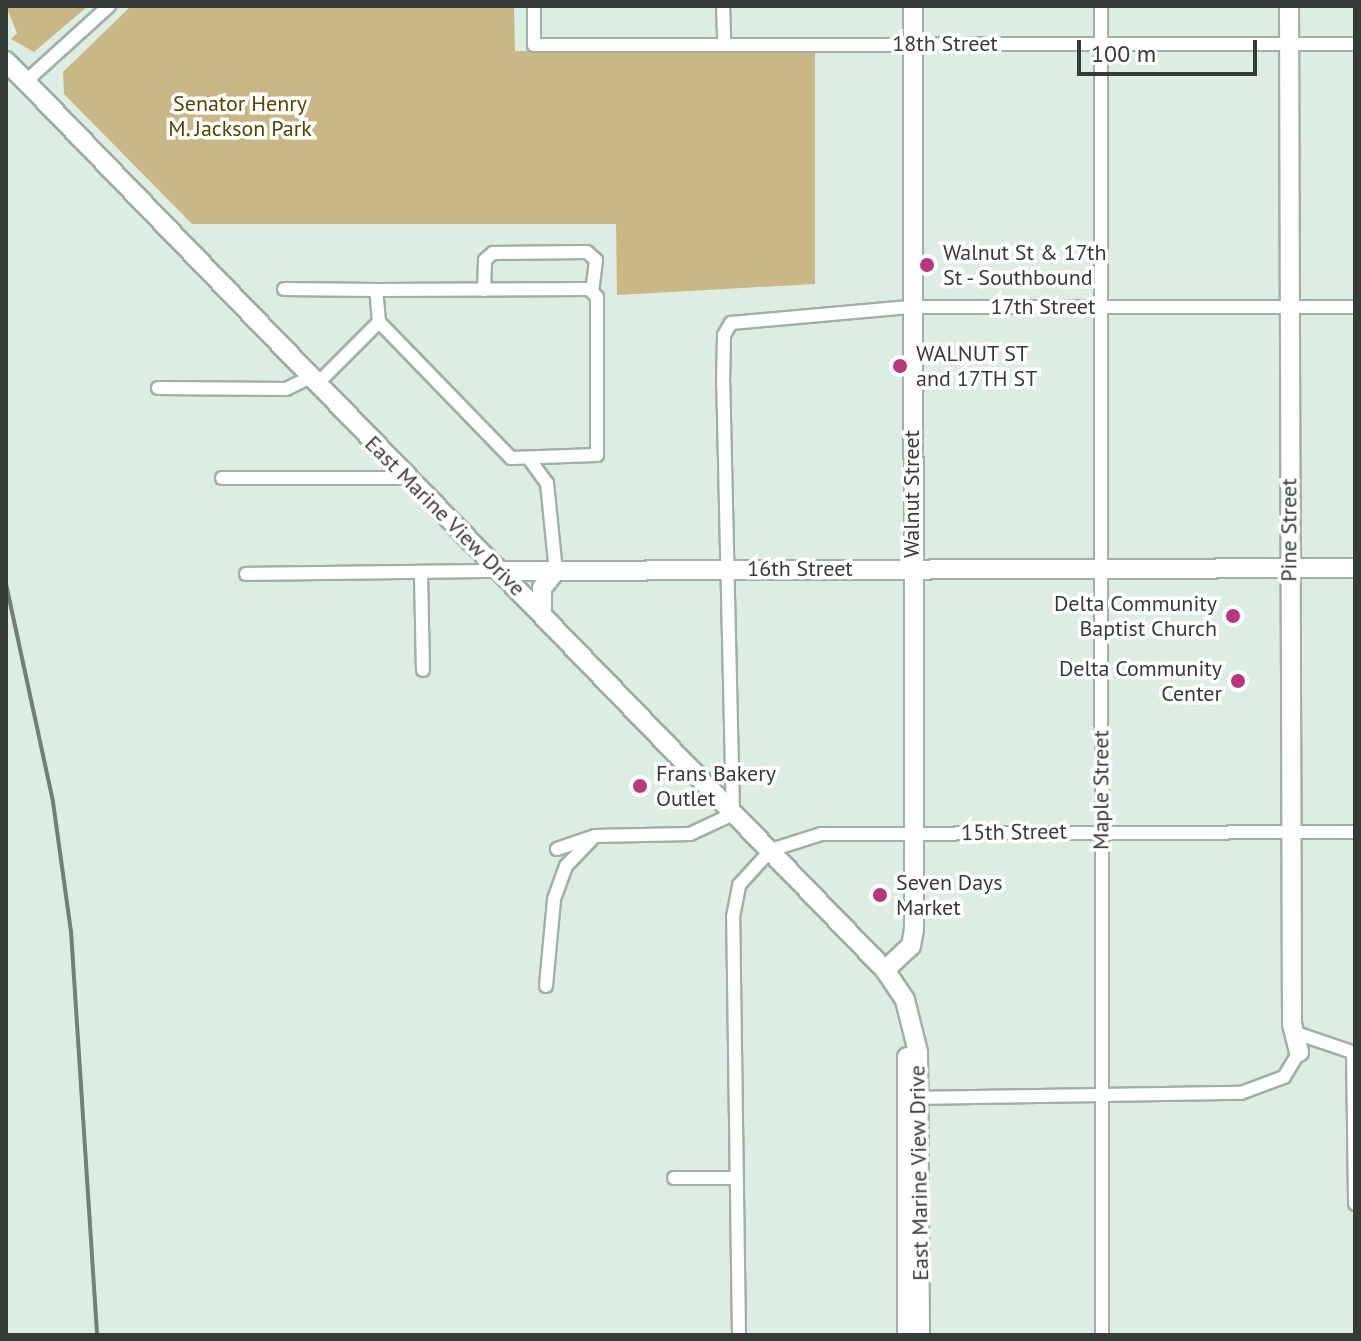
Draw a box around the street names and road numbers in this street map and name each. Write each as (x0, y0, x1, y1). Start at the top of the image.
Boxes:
street label: 18th Street (892, 31, 998, 57)
street label: 17th Street (990, 294, 1096, 320)
street label: East Marine View Drive (359, 430, 531, 602)
street label: Walnut Street (899, 430, 925, 558)
street label: Pine Street (1276, 478, 1302, 582)
street label: 16th Street (747, 556, 853, 582)
street label: Maple Street (1088, 730, 1114, 850)
street label: 15th Street (961, 818, 1067, 846)
street label: East Marine View Drive (904, 1064, 934, 1282)

